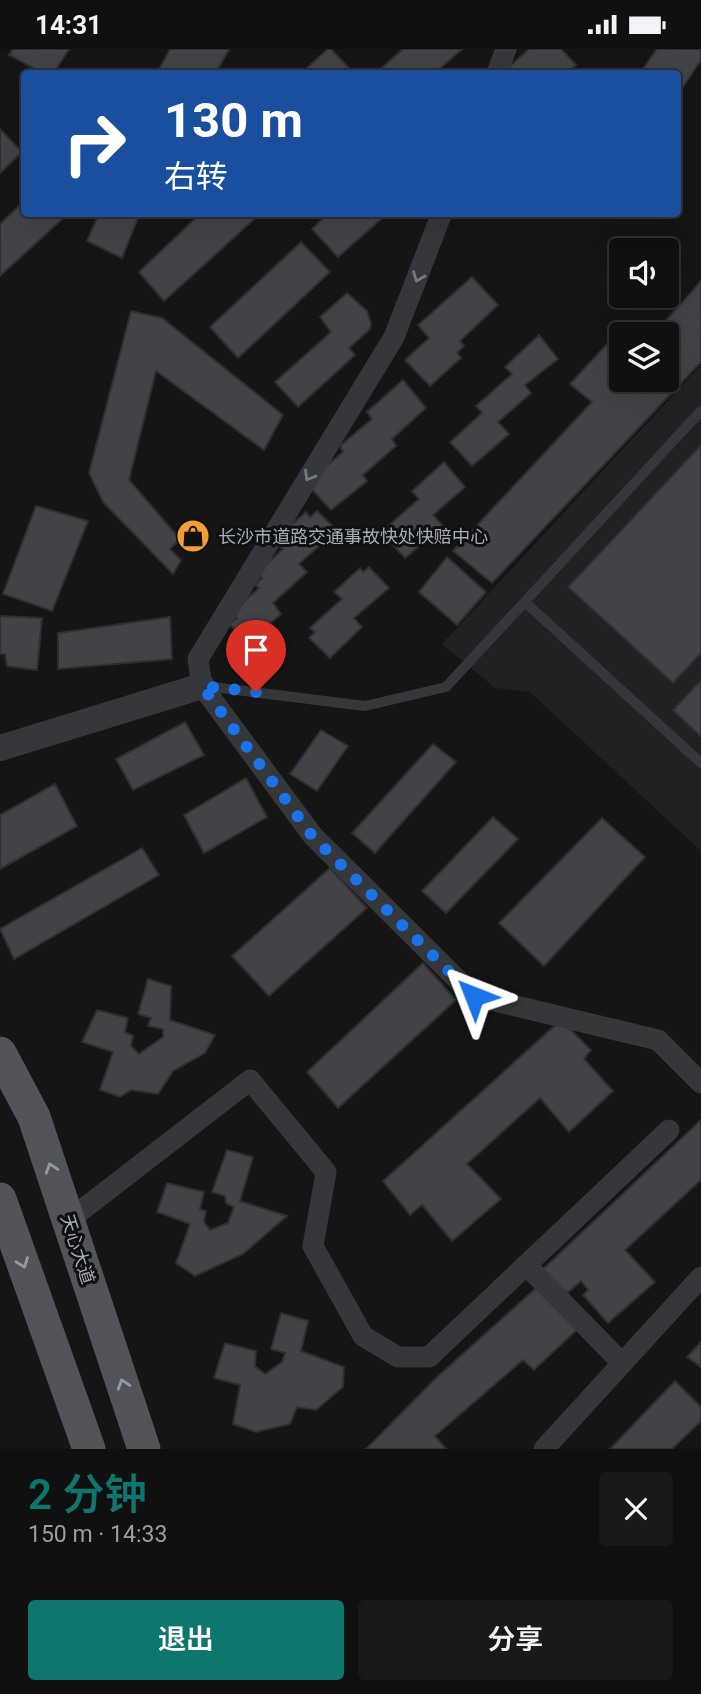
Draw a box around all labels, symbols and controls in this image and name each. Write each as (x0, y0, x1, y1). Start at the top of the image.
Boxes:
text: 14:31 (35, 10, 102, 40)
text: 130 m (164, 92, 303, 149)
icon: right (49, 98, 140, 189)
text: 右转 (164, 158, 228, 196)
map controls (609, 238, 679, 392)
button: sound (609, 238, 679, 308)
one-way arrow (412, 271, 426, 283)
button: layers (609, 322, 679, 392)
one-way arrow (305, 469, 318, 482)
shop icon: 长沙市道路交通事故快处快赔中心 (174, 517, 212, 555)
place label: 长沙市道路交通事故快处快赔中心 (218, 526, 488, 547)
pin (226, 620, 286, 692)
icon: arrive (237, 631, 275, 669)
position arrow (437, 959, 511, 1033)
one-way arrow (45, 1163, 59, 1175)
street label: 天心大道 (57, 1212, 99, 1286)
one-way arrow (15, 1257, 29, 1269)
one-way arrow (117, 1379, 131, 1391)
text: 2 分钟 (28, 1470, 146, 1519)
button: close (599, 1472, 673, 1546)
text: 150 m · 14:33 (28, 1521, 167, 1548)
button: 退出 (28, 1600, 344, 1680)
button: 分享 (358, 1600, 673, 1680)

